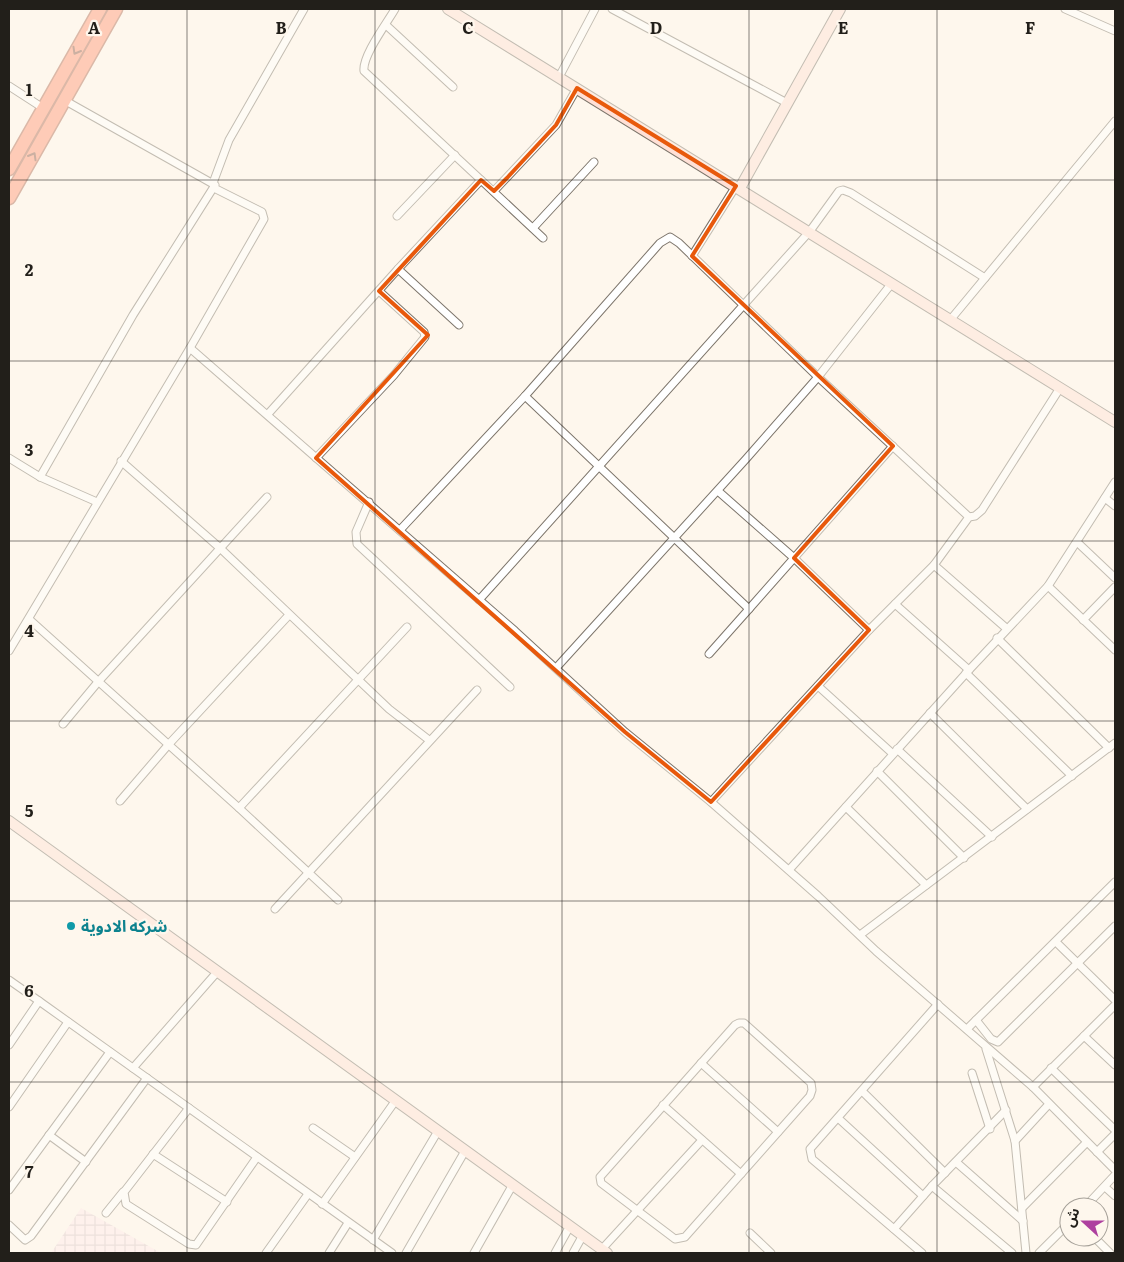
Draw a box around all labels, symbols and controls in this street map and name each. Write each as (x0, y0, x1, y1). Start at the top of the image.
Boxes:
text: A (88, 15, 100, 39)
text: B (275, 15, 287, 39)
text: C (462, 15, 474, 39)
text: D (650, 15, 662, 39)
text: E (838, 15, 849, 39)
text: F (1025, 15, 1035, 39)
one-way arrow (72, 46, 82, 55)
text: 1 (26, 77, 33, 101)
one-way arrow (26, 152, 36, 161)
text: 2 (25, 257, 34, 281)
text: 3 (25, 437, 34, 461)
text: 4 (24, 618, 34, 642)
text: 5 (25, 798, 34, 822)
place label: شركه الادوية (81, 913, 167, 937)
marker: شركه الادوية (65, 920, 77, 932)
text: 6 (24, 978, 34, 1002)
text: 7 (25, 1159, 34, 1183)
north arrow (1059, 1197, 1109, 1247)
text: ش (1058, 1204, 1084, 1230)

